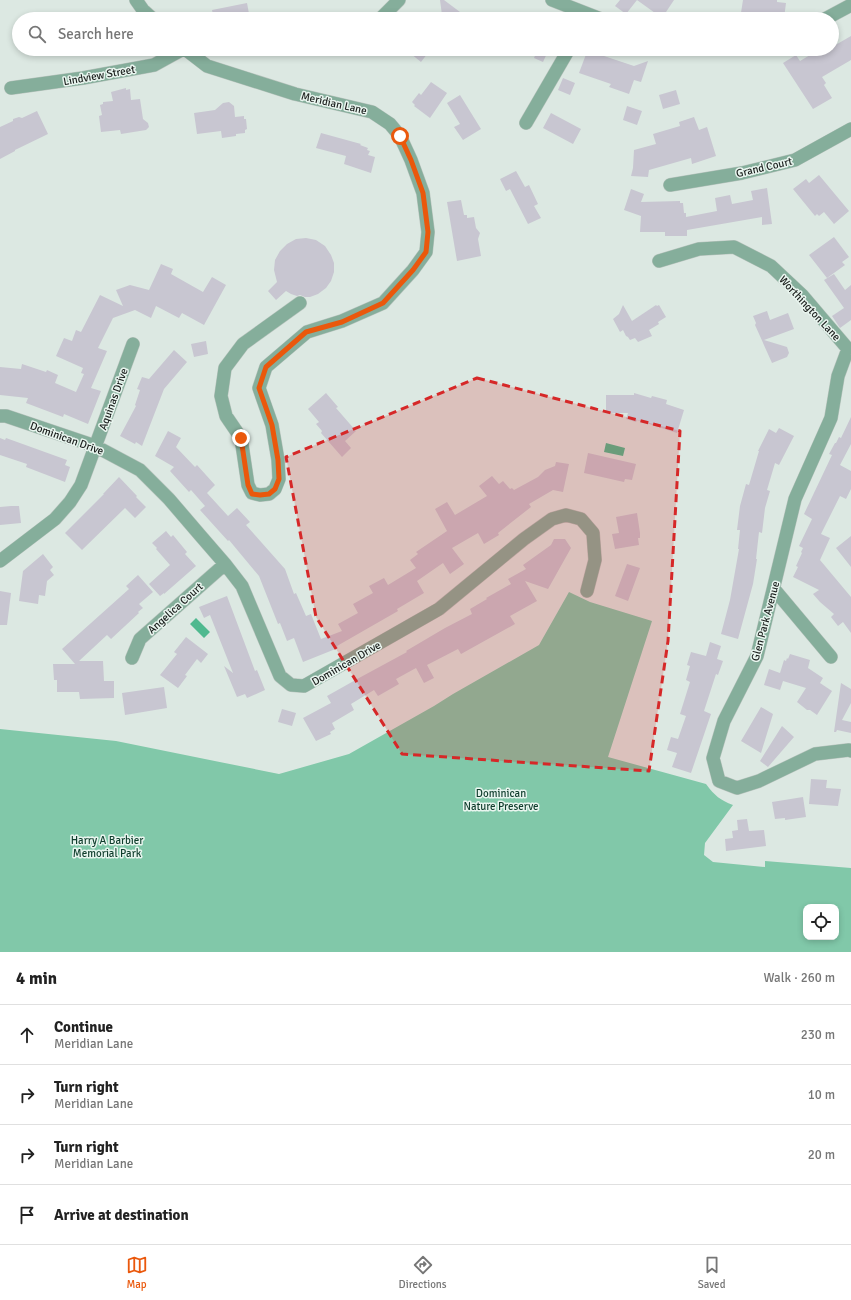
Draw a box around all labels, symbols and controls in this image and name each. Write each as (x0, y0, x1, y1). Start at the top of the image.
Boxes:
search box (12, 12, 839, 56)
icon: search (26, 23, 48, 45)
text: Search here (58, 25, 134, 43)
street label: Lindview Street (62, 63, 136, 88)
street label: Meridian Lane (300, 90, 368, 117)
route start (391, 127, 409, 145)
street label: Grand Court (735, 155, 794, 180)
street label: Worthington Lane (776, 273, 843, 344)
street label: Aquinas Drive (96, 366, 131, 432)
street label: Dominican Drive (28, 419, 105, 458)
route end (232, 429, 250, 447)
street label: Angelica Court (145, 580, 206, 637)
street label: Glen Park Avenue (749, 580, 782, 662)
street label: Dominican Drive (309, 638, 383, 688)
park label: Dominican Nature Preserve (463, 787, 539, 813)
park label: Harry A Barbier Memorial Park (71, 834, 143, 860)
map controls (803, 904, 839, 940)
button: locate (803, 904, 839, 940)
text: 4 min (16, 968, 57, 989)
text: Walk · 260 m (764, 970, 835, 986)
text: Continue (54, 1018, 113, 1036)
icon: ahead (16, 1024, 38, 1046)
text: 230 m (801, 1027, 835, 1043)
text: Meridian Lane (54, 1036, 133, 1052)
text: Turn right (54, 1078, 119, 1096)
icon: right (16, 1084, 38, 1106)
text: 10 m (808, 1087, 835, 1103)
text: Meridian Lane (54, 1096, 133, 1112)
text: Turn right (54, 1138, 119, 1156)
icon: right (16, 1144, 38, 1166)
text: 20 m (808, 1147, 835, 1163)
text: Meridian Lane (54, 1156, 133, 1172)
icon: arrive (16, 1204, 38, 1226)
text: Arrive at destination (54, 1206, 189, 1224)
tab: Map (126, 1254, 148, 1291)
tab: Directions (399, 1254, 447, 1291)
tab: Saved (698, 1254, 725, 1291)

